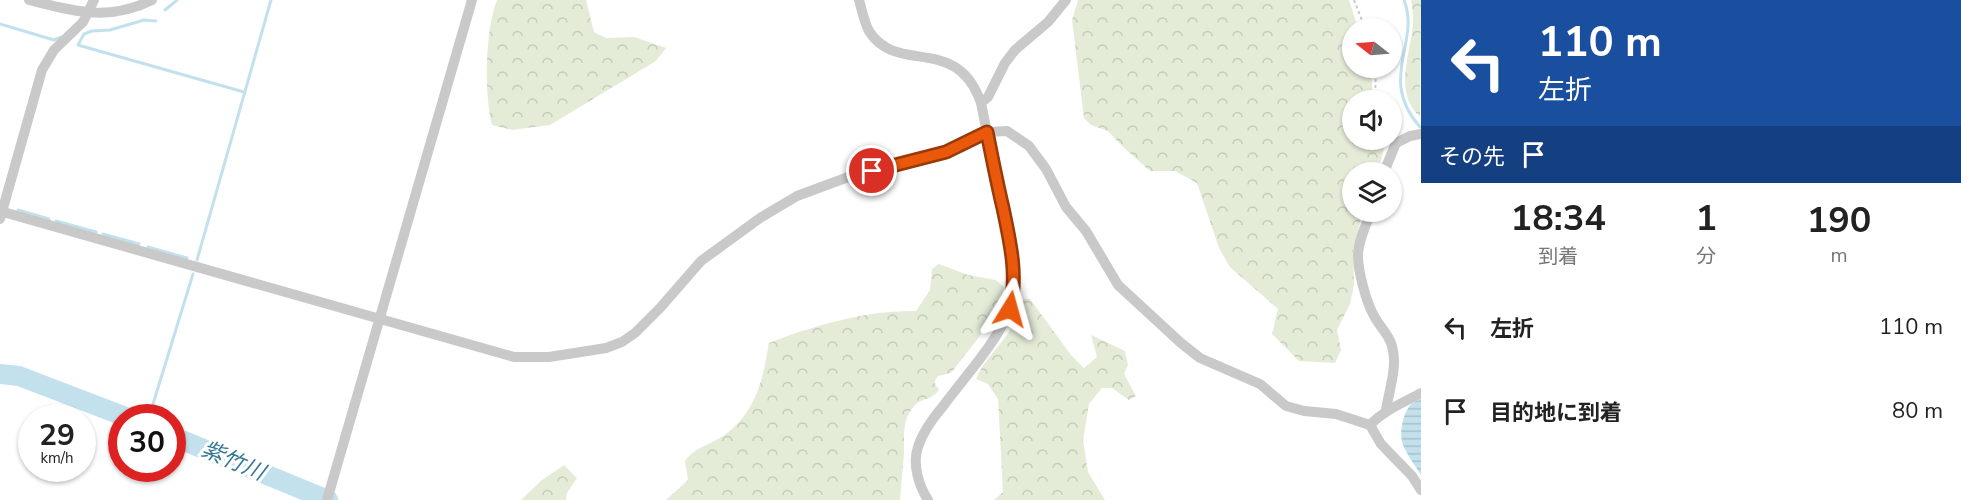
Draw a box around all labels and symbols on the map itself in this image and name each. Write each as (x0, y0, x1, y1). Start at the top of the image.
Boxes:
north arrow (1342, 18, 1402, 78)
pin (846, 145, 897, 196)
position arrow (978, 277, 1042, 341)
speed limit sign: 30 (108, 404, 186, 482)
water label: 紫竹川 (197, 434, 271, 488)

